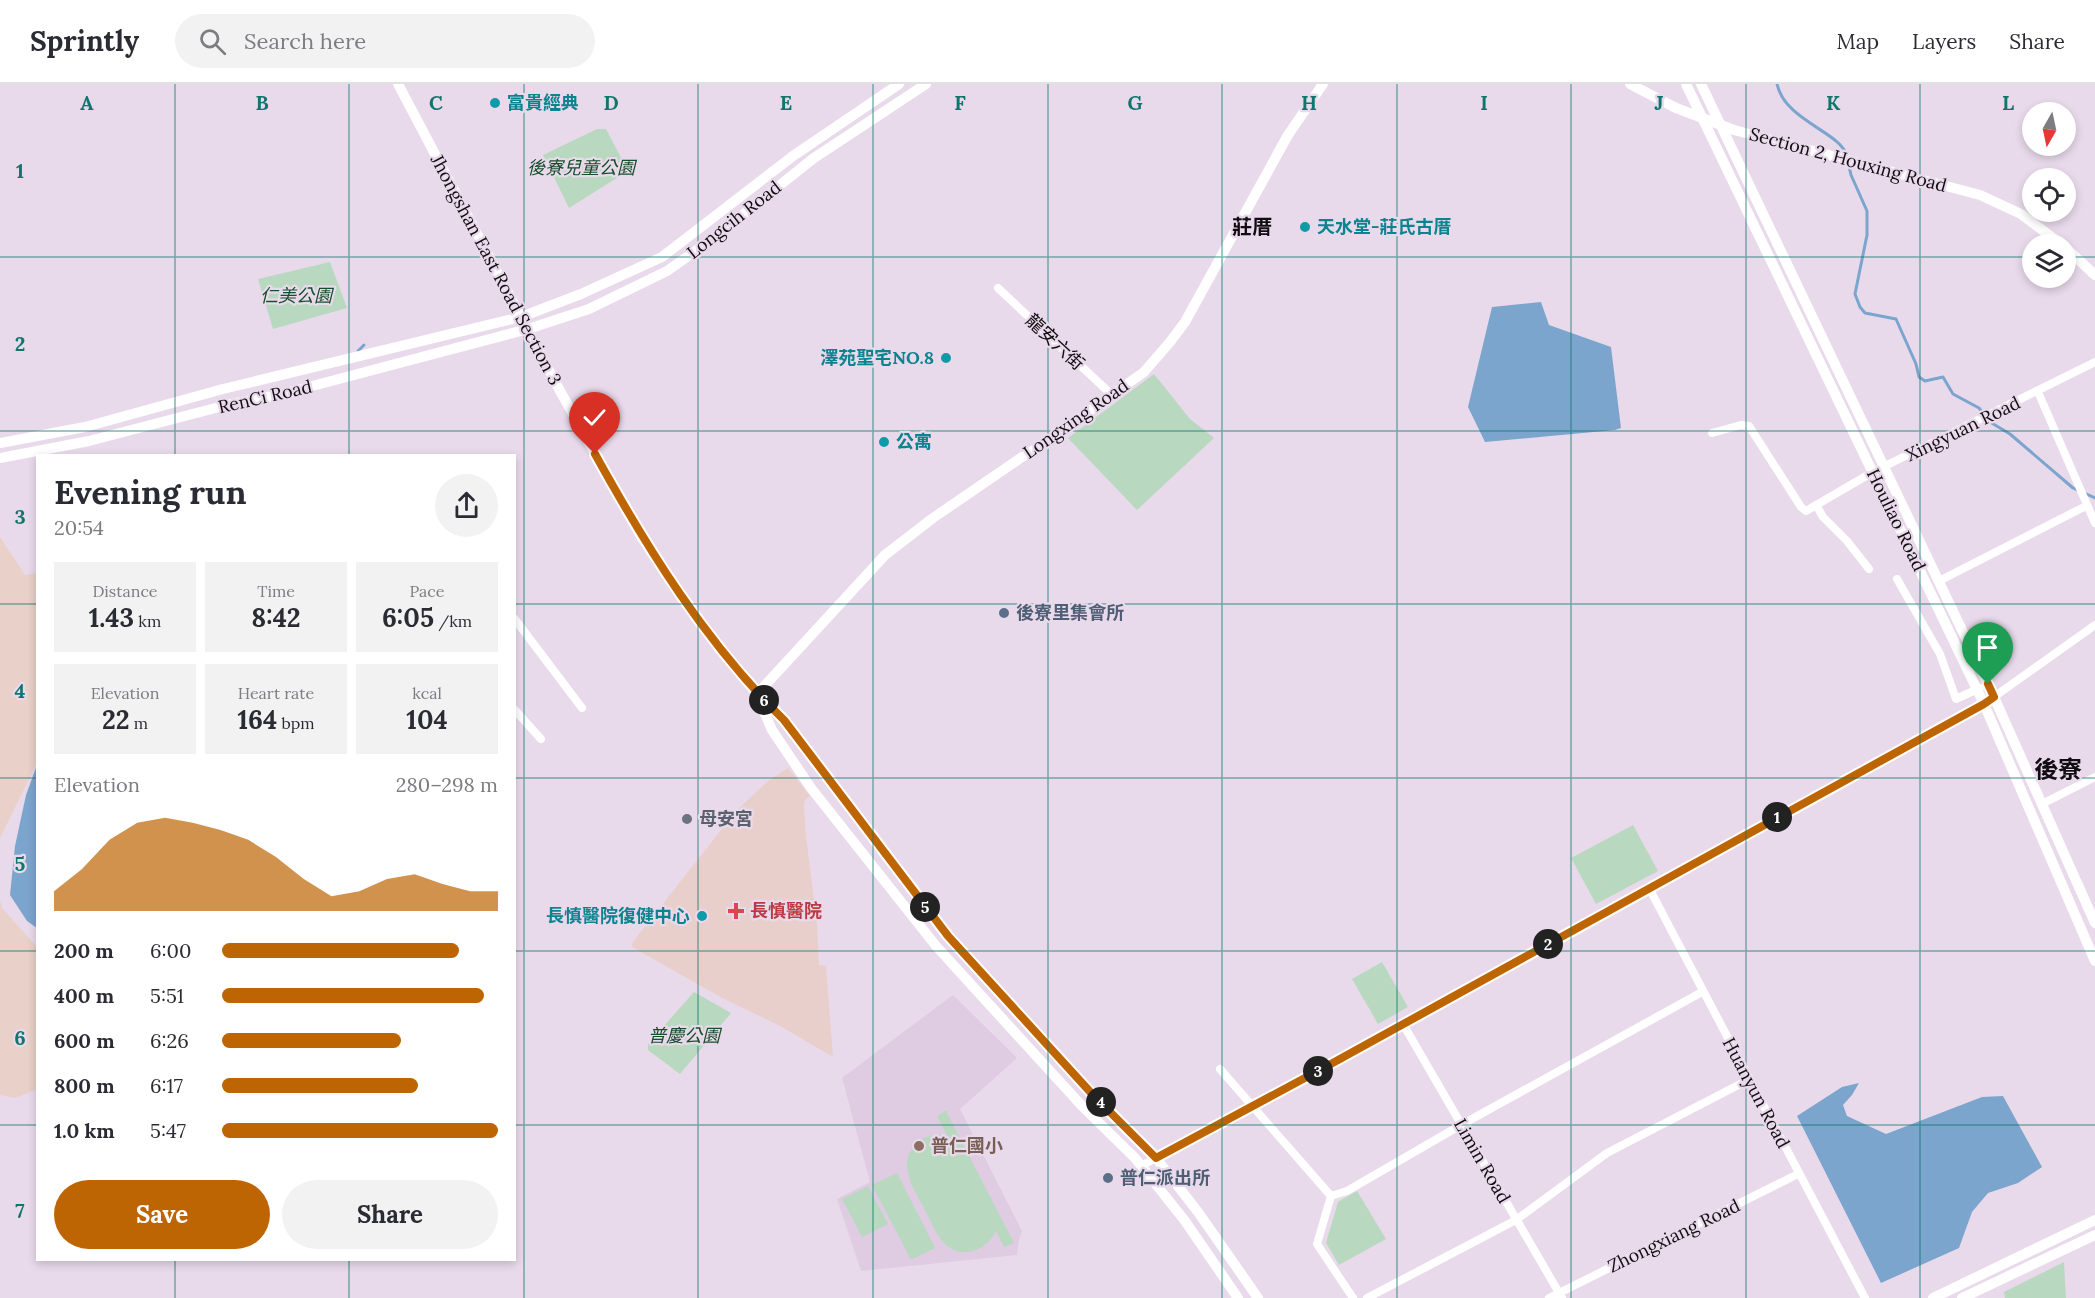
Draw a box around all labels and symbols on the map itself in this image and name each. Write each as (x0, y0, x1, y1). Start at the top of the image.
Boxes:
text: A (80, 90, 94, 115)
text: B (255, 90, 269, 115)
text: C (429, 90, 443, 115)
text: D (603, 90, 619, 115)
text: E (780, 90, 792, 115)
text: F (954, 90, 966, 115)
text: G (1127, 90, 1143, 115)
text: H (1301, 90, 1317, 115)
text: I (1480, 90, 1488, 115)
text: J (1654, 90, 1664, 115)
text: K (1826, 90, 1841, 115)
text: L (2002, 90, 2014, 115)
place label: 富貴經典 (507, 91, 579, 114)
marker: 富貴經典 (488, 96, 502, 110)
north arrow (2022, 102, 2076, 156)
street label: Section 2, Houxing Road (1747, 122, 1950, 197)
street label: Jhongshan East Road Section 3 (425, 150, 567, 389)
park label: 後寮兒童公園 (527, 156, 638, 179)
text: 1 (16, 158, 24, 183)
street label: Longcih Road (682, 175, 786, 264)
district label: 莊厝 (1232, 214, 1272, 239)
place label: 天水堂-莊氏古厝 (1317, 215, 1451, 238)
marker: 天水堂-莊氏古厝 (1298, 220, 1312, 234)
park label: 仁美公園 (260, 284, 335, 307)
street label: 龍安六街 (1021, 309, 1090, 375)
text: 2 (15, 331, 25, 356)
place label: 澤苑聖宅NO.8 (820, 346, 934, 369)
marker: 澤苑聖宅NO.8 (939, 351, 953, 365)
street label: RenCi Road (216, 374, 314, 418)
street label: Longxing Road (1018, 374, 1133, 464)
street label: Xingyuan Road (1902, 391, 2024, 466)
pin (569, 392, 620, 454)
place label: 公寓 (896, 430, 932, 453)
marker: 公寓 (877, 435, 891, 449)
street label: Houliao Road (1862, 465, 1931, 575)
text: 3 (14, 504, 26, 529)
place label: 後寮里集會所 (1016, 601, 1124, 624)
marker: 後寮里集會所 (997, 606, 1011, 620)
pin (1962, 622, 2013, 684)
text: 4 (15, 678, 26, 703)
pin: 6 (749, 685, 779, 715)
district label: 後寮 (2034, 754, 2082, 785)
pin: 1 (1762, 802, 1792, 832)
place label: 母安宮 (699, 807, 753, 830)
marker: 母安宮 (680, 812, 694, 826)
text: 5 (15, 851, 26, 876)
pin: 5 (910, 892, 940, 922)
place label: 長慎醫院 (750, 899, 822, 922)
marker: 長慎醫院 (727, 902, 745, 920)
place label: 長慎醫院復健中心 (546, 904, 690, 927)
marker: 長慎醫院復健中心 (695, 909, 709, 923)
pin: 2 (1533, 929, 1563, 959)
park label: 普慶公園 (648, 1024, 723, 1047)
text: 6 (14, 1025, 26, 1050)
street label: Huanyun Road (1718, 1033, 1795, 1152)
pin: 3 (1303, 1056, 1333, 1086)
pin: 4 (1086, 1087, 1116, 1117)
street label: Limin Road (1449, 1114, 1516, 1207)
place label: 普仁國小 (931, 1134, 1003, 1157)
marker: 普仁國小 (912, 1139, 926, 1153)
place label: 普仁派出所 (1120, 1166, 1210, 1189)
marker: 普仁派出所 (1101, 1171, 1115, 1185)
street label: Zhongxiang Road (1604, 1193, 1744, 1278)
text: 7 (15, 1198, 25, 1223)

